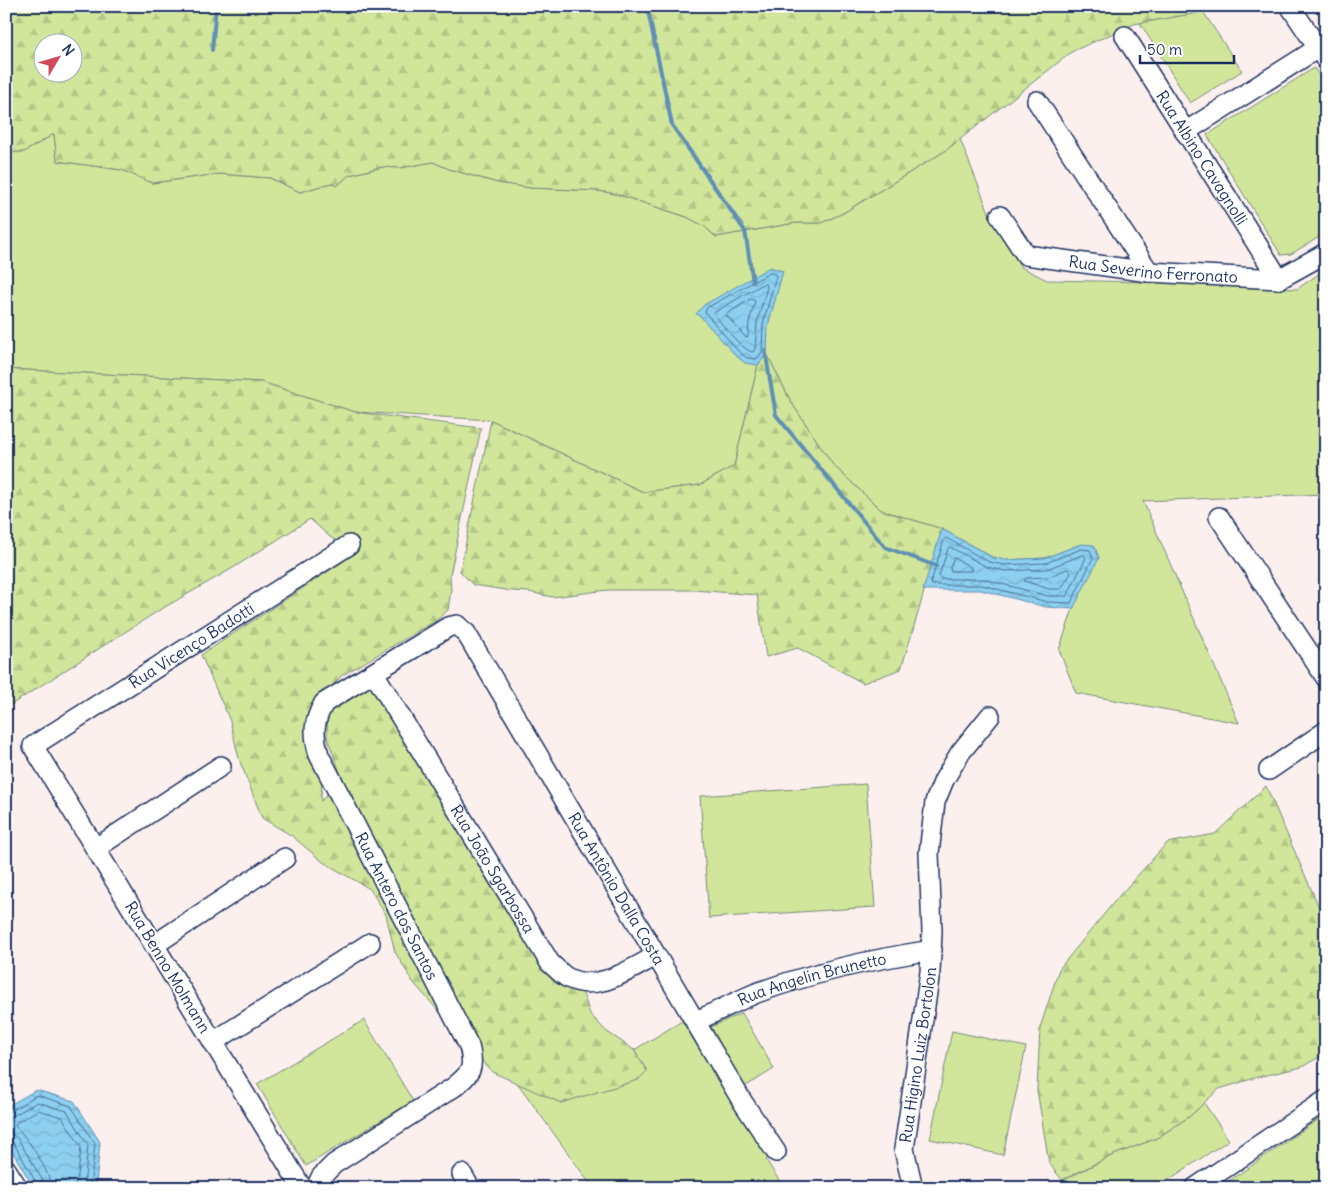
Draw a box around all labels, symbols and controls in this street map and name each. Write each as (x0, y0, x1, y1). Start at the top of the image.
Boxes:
north arrow (32, 32, 82, 82)
scale bar (1140, 32, 1233, 64)
text: 50 m (1147, 40, 1182, 59)
text: N (58, 41, 78, 59)
street label: Rua Albino Cavagnolli (1152, 87, 1252, 228)
street label: Rua Severino Ferronato (1067, 251, 1238, 287)
street label: Rua Vicenço Badotti (125, 598, 258, 693)
street label: Rua João Sgarbossa (446, 801, 539, 937)
street label: Rua Antônio Dalla Costa (564, 809, 669, 968)
street label: Rua Antero dos Santos (351, 829, 443, 983)
street label: Rua Benno Molmann (121, 898, 215, 1036)
street label: Rua Angelin Brunetto (734, 948, 888, 1010)
street label: Rua Higino Luiz Bortolon (895, 967, 940, 1144)

